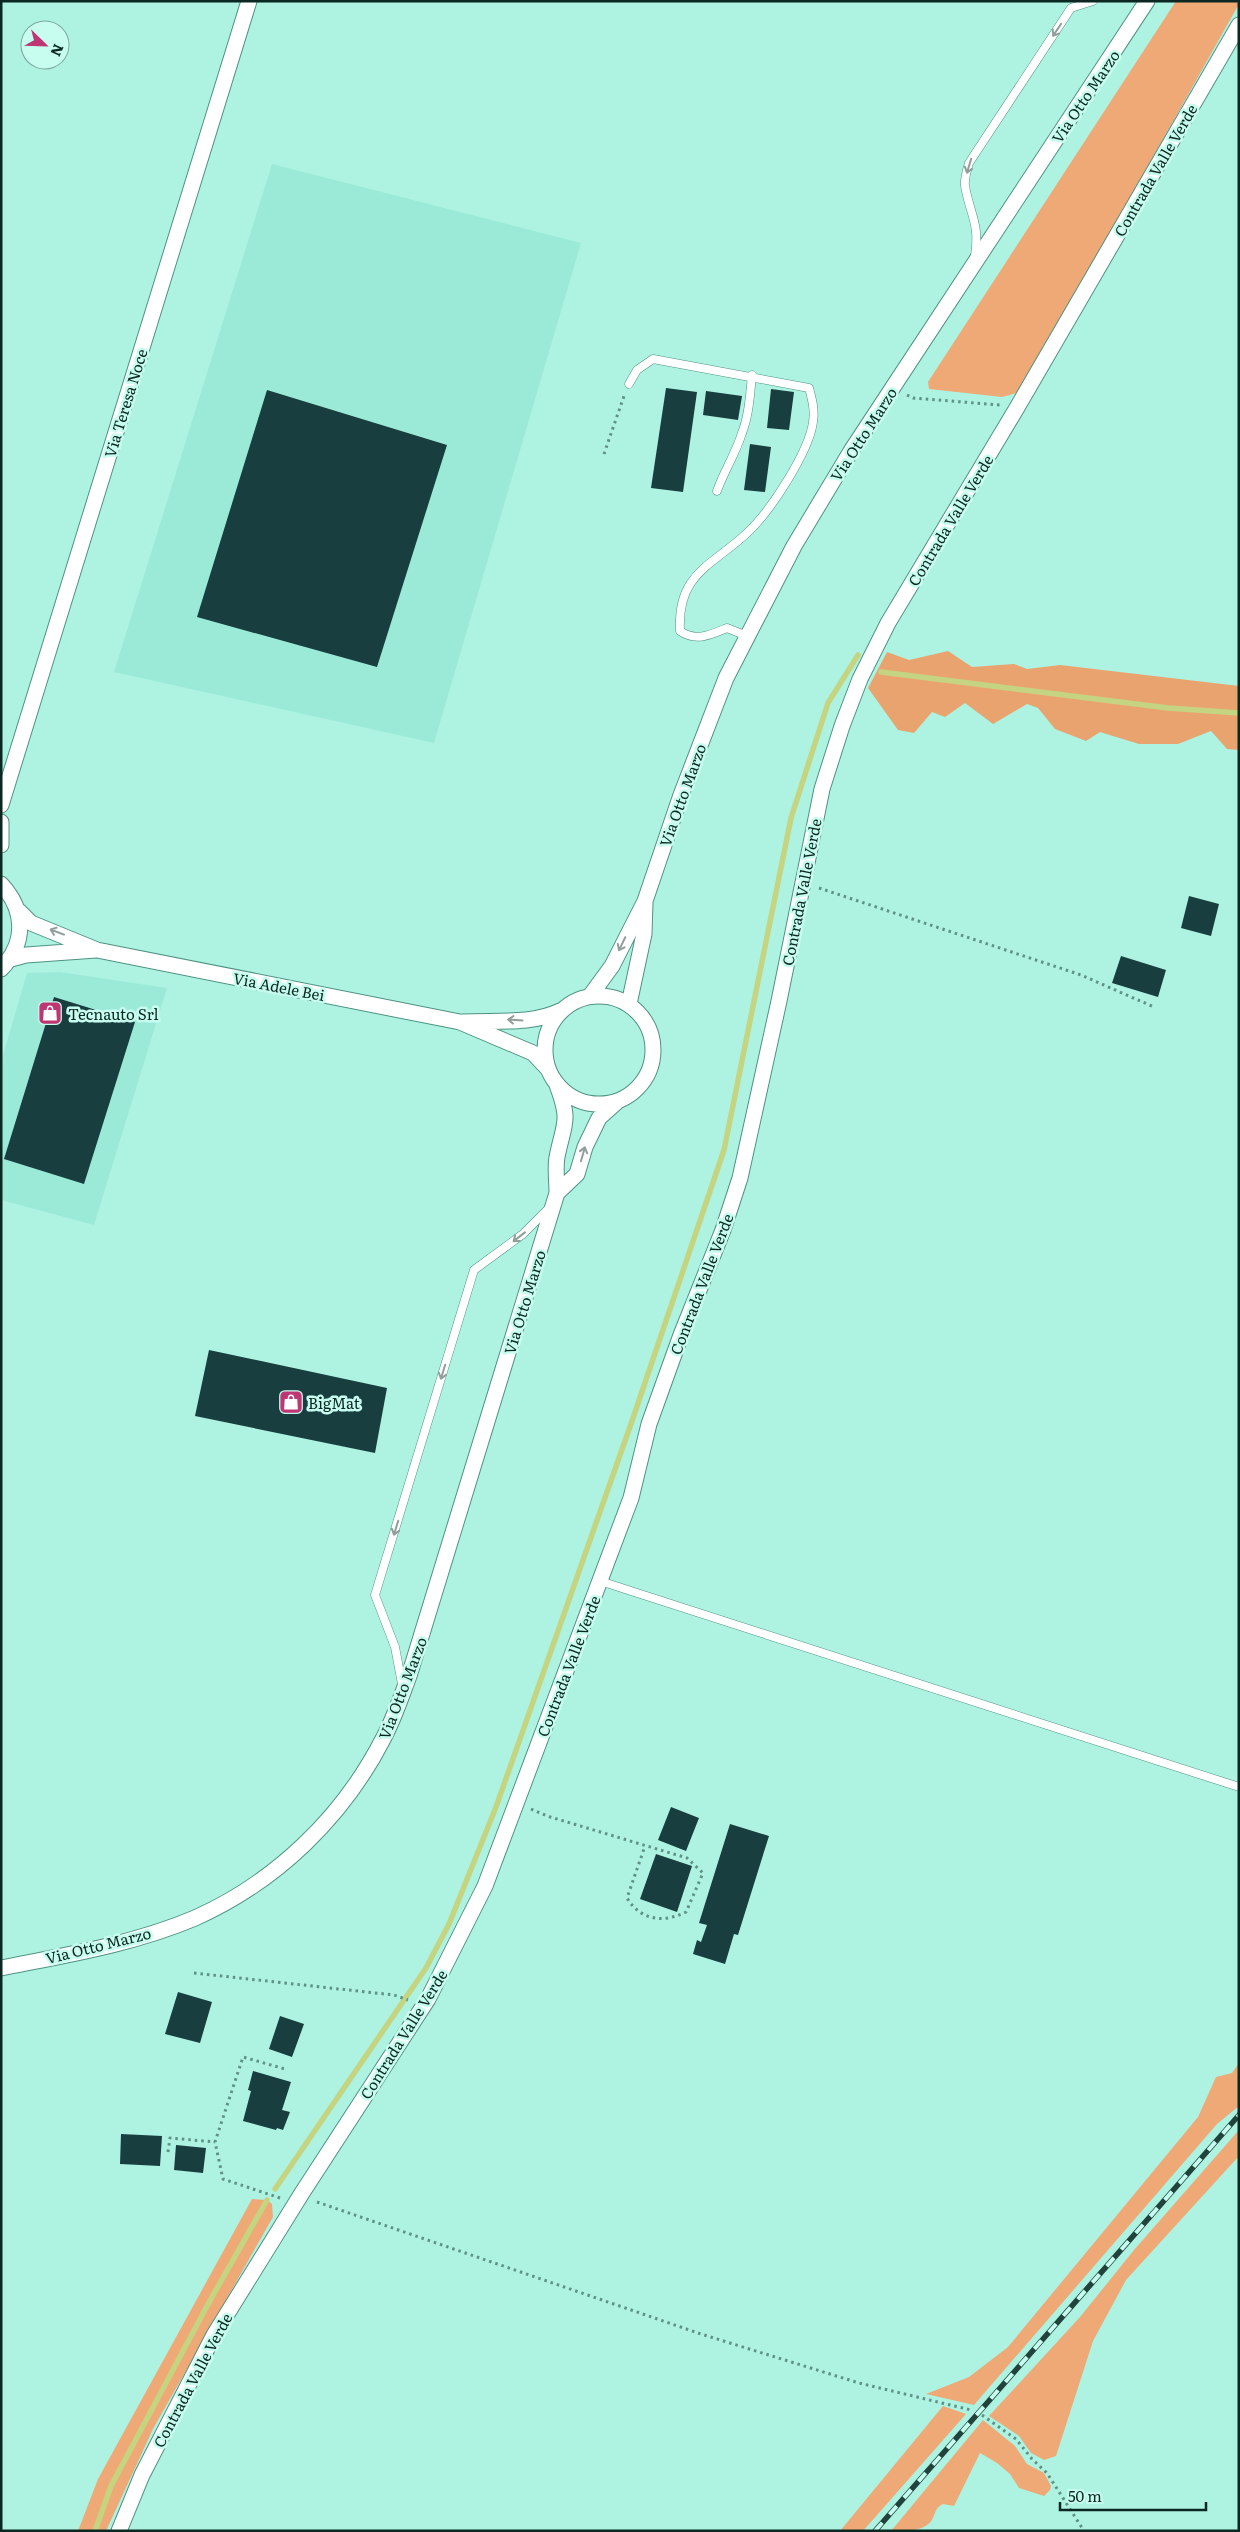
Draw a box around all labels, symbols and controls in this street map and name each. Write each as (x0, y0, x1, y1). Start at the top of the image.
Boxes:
north arrow (20, 20, 70, 70)
one-way arrow (1052, 23, 1062, 37)
text: N (46, 41, 69, 60)
street label: Via Otto Marzo (1045, 45, 1125, 147)
street label: Contrada Valle Verde (1108, 99, 1202, 240)
one-way arrow (964, 158, 974, 174)
street label: Via Teresa Noce (98, 346, 153, 460)
street label: Via Otto Marzo (824, 382, 902, 486)
street label: Contrada Valle Verde (902, 450, 998, 590)
street label: Via Otto Marzo (653, 740, 711, 850)
street label: Contrada Valle Verde (775, 816, 827, 968)
one-way arrow (49, 927, 64, 936)
one-way arrow (616, 936, 626, 951)
street label: Via Adele Bei (231, 966, 327, 1006)
shop icon: Tecnauto Srl (37, 1000, 63, 1026)
place label: Tecnauto Srl (68, 1002, 159, 1025)
one-way arrow (507, 1015, 523, 1024)
one-way arrow (579, 1146, 588, 1162)
street label: Contrada Valle Verde (663, 1210, 739, 1358)
one-way arrow (513, 1231, 526, 1242)
street label: Via Otto Marzo (497, 1247, 551, 1357)
one-way arrow (438, 1364, 447, 1380)
shop icon: BigMat (278, 1389, 304, 1415)
place label: BigMat (308, 1391, 360, 1414)
one-way arrow (390, 1519, 400, 1535)
street label: Contrada Valle Verde (530, 1592, 606, 1740)
street label: Via Otto Marzo (372, 1633, 432, 1743)
street label: Via Otto Marzo (43, 1921, 153, 1969)
street label: Contrada Valle Verde (354, 1964, 452, 2103)
street label: Contrada Valle Verde (147, 2308, 237, 2451)
scale bar (1060, 2480, 1206, 2512)
text: 50 m (1068, 2484, 1102, 2507)

